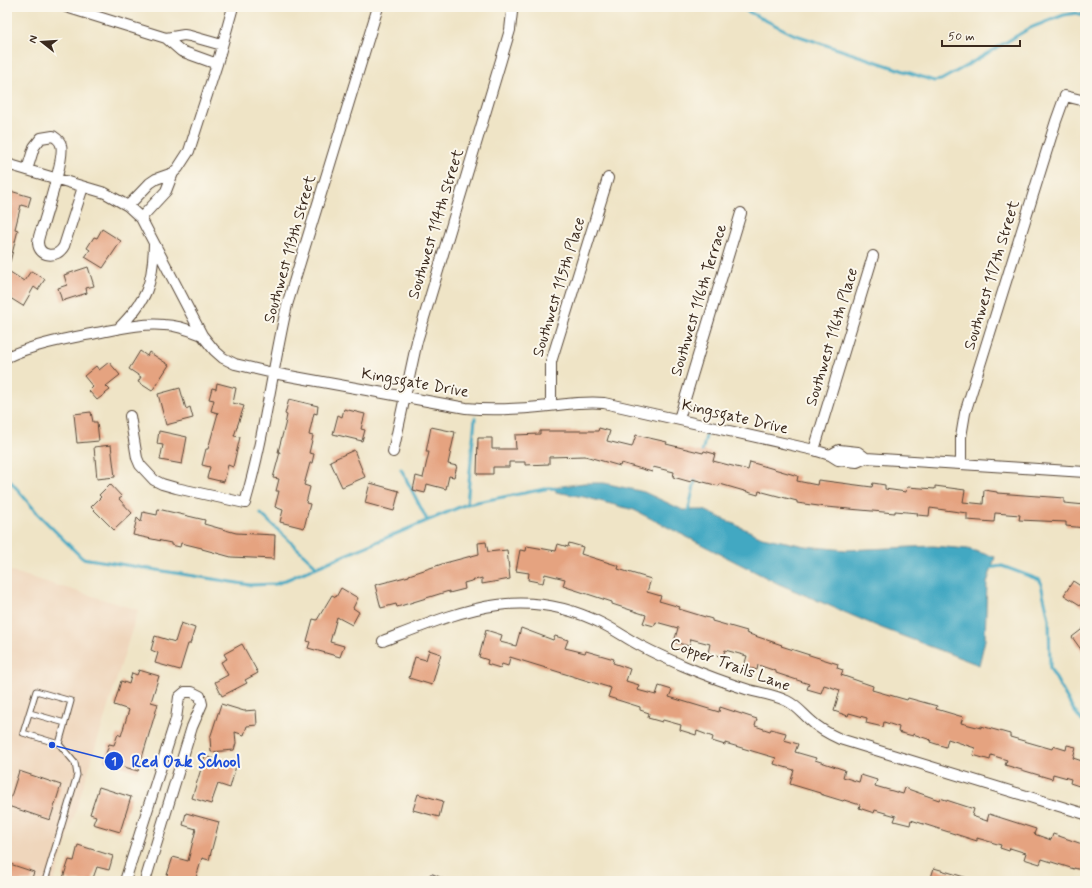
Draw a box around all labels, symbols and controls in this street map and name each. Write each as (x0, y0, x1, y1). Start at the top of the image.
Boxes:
north arrow (22, 22, 62, 62)
scale bar (942, 22, 1020, 48)
text: 50 m (948, 29, 975, 45)
text: N (26, 34, 41, 45)
street label: Southwest 114th Street (403, 146, 469, 302)
street label: Southwest 113th Street (259, 172, 321, 326)
street label: Southwest 117th Street (959, 197, 1025, 352)
street label: Southwest 115th Place (528, 215, 590, 359)
street label: Southwest 116th Terrace (666, 221, 732, 379)
street label: Southwest 116th Place (801, 265, 863, 409)
street label: Kingsgate Drive (359, 363, 471, 404)
street label: Kingsgate Drive (679, 395, 790, 440)
street label: Copper Trails Lane (667, 633, 793, 697)
callout: Red Oak School (104, 746, 248, 775)
text: Red Oak School (131, 751, 241, 773)
text: 1 (111, 754, 117, 770)

